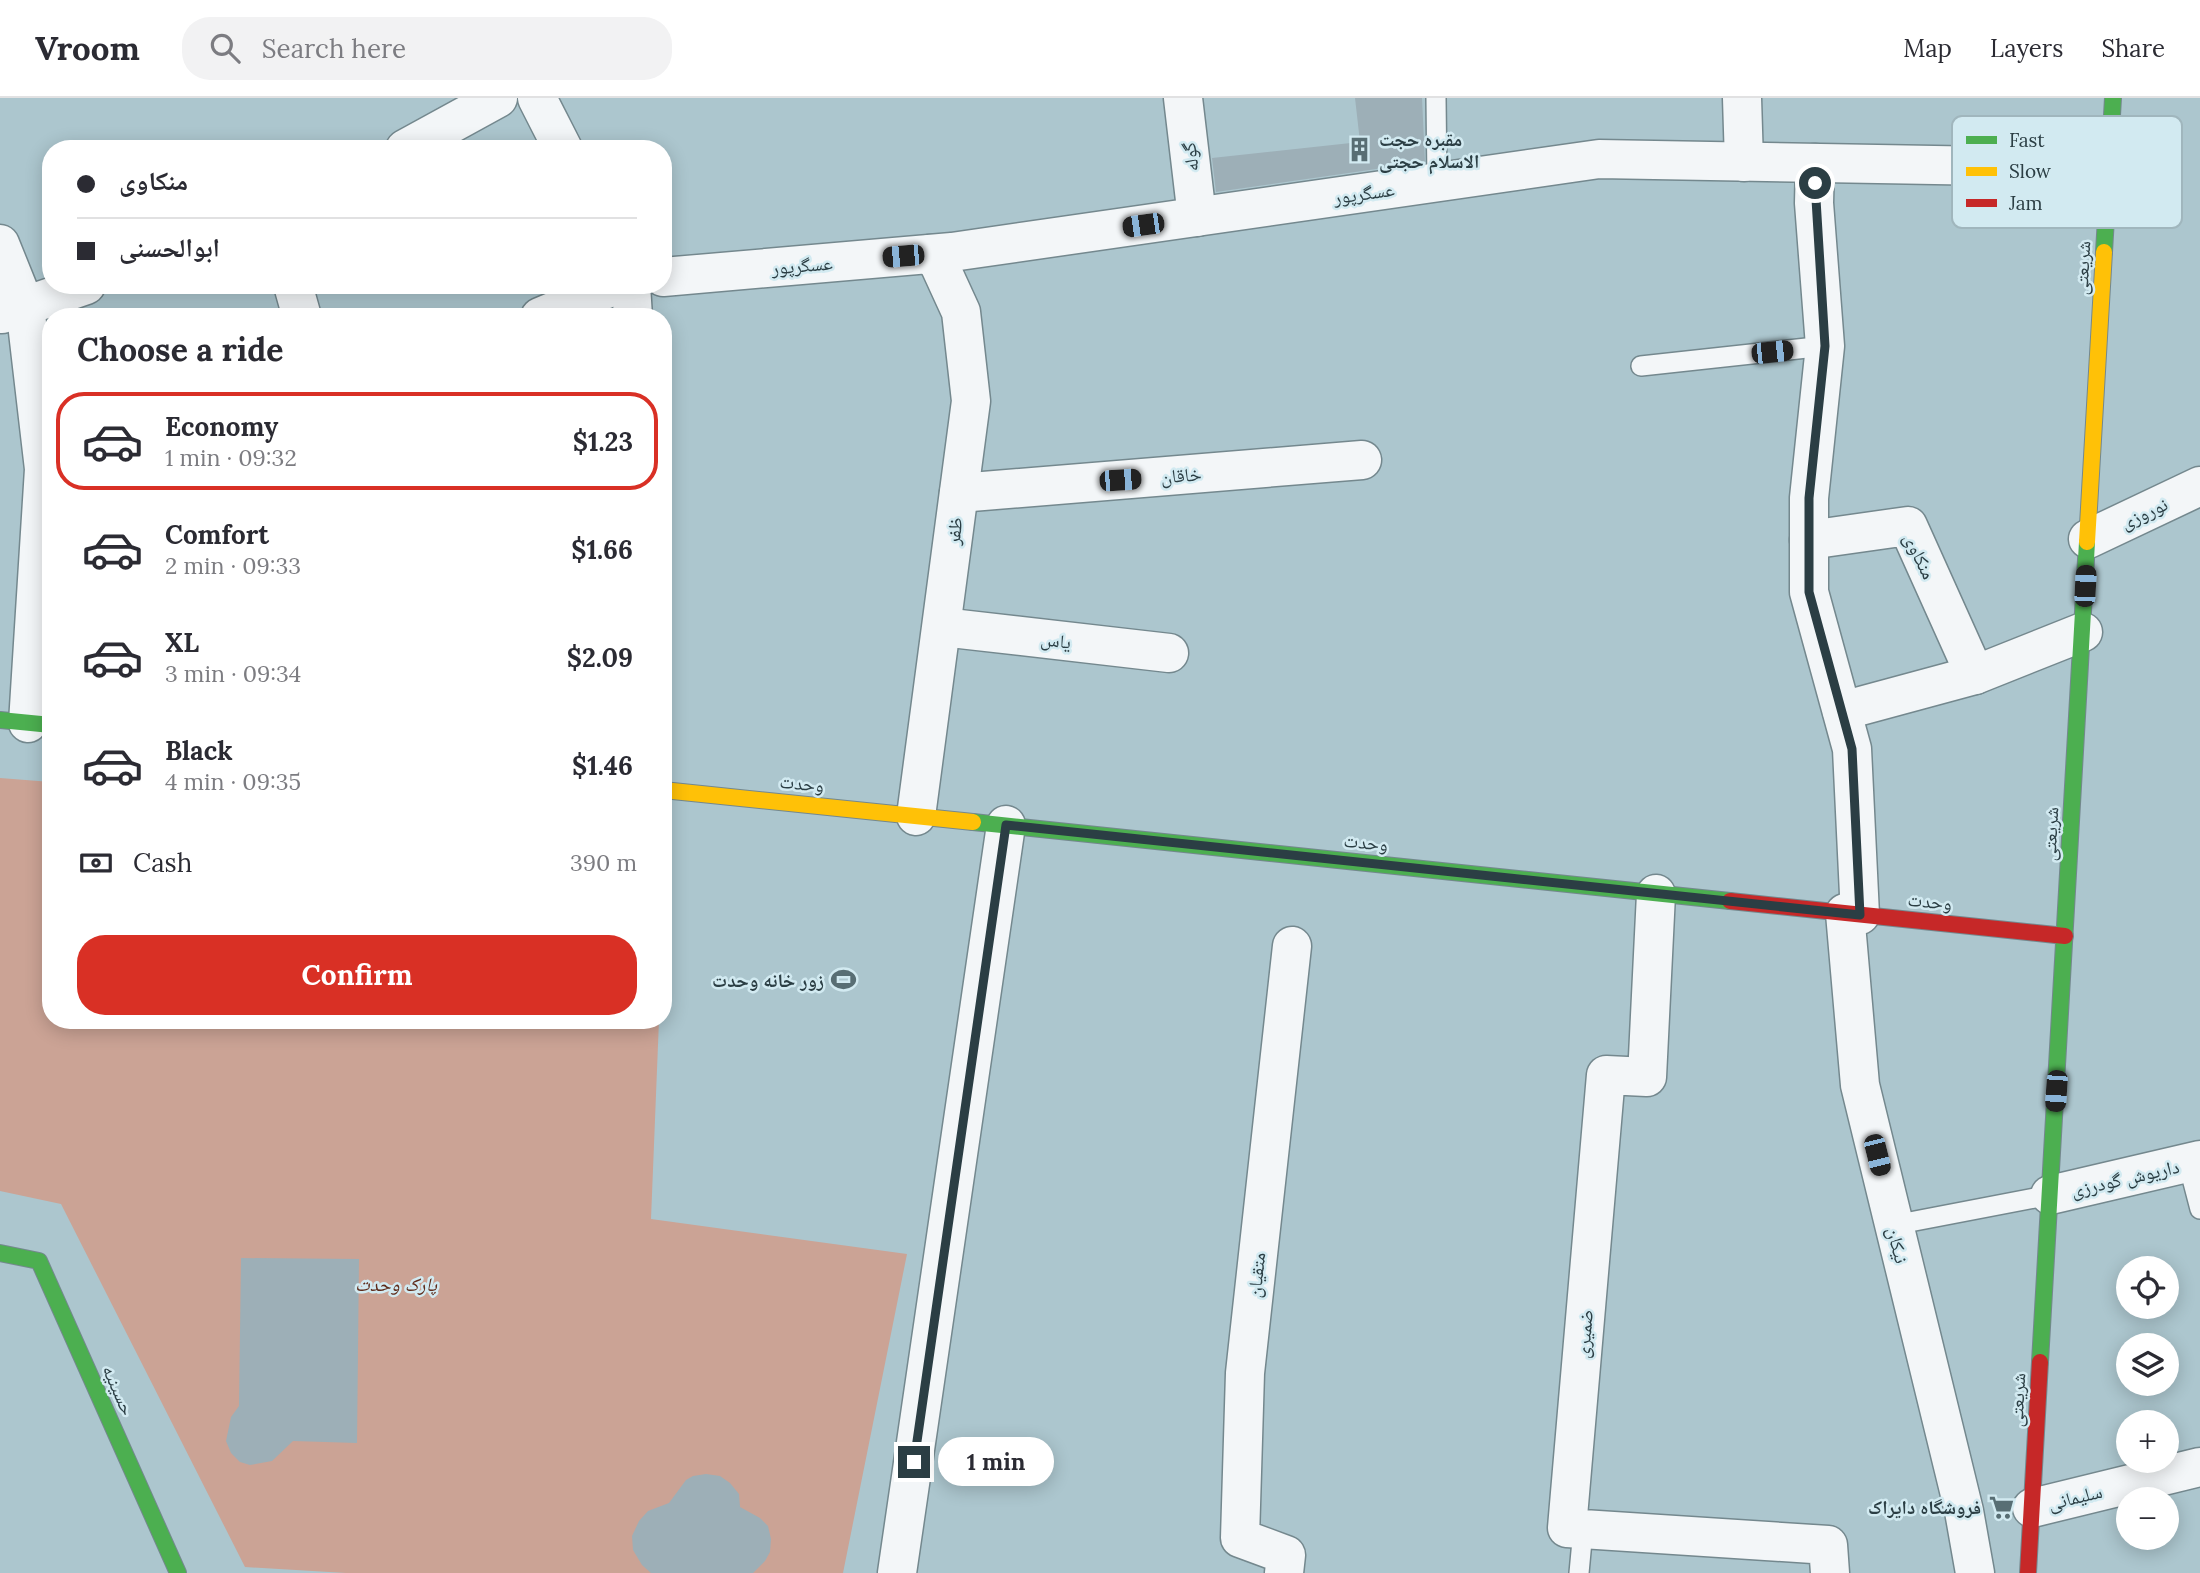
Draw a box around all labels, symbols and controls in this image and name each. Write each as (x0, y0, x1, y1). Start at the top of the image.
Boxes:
search box (182, 17, 672, 80)
text: Vroom (35, 27, 140, 69)
icon: search (206, 29, 244, 67)
text: Search here (262, 32, 406, 65)
text: Map (1903, 33, 1952, 64)
text: Layers (1990, 33, 2063, 64)
text: Share (2101, 33, 2165, 64)
legend (1952, 116, 2182, 228)
place label: مقبره حجت الاسلام حجتی (1379, 127, 1479, 175)
text: Fast (2009, 128, 2045, 152)
building icon: مقبره حجت الاسلام حجتی (1345, 136, 1373, 164)
street label: گوله (1176, 141, 1204, 173)
text: Slow (2009, 159, 2052, 183)
text: منکاوی (119, 164, 188, 197)
route start (1799, 167, 1831, 199)
street label: عسگرپور (1331, 177, 1396, 209)
text: Jam (2008, 191, 2043, 215)
car (1121, 212, 1166, 238)
text: ابوالحسنی (119, 231, 220, 264)
street label: شریعتی (2069, 240, 2095, 296)
car (882, 244, 925, 268)
street label: عسگرپور (769, 250, 834, 280)
text: Choose a ride (77, 329, 284, 370)
car (1751, 339, 1794, 365)
icon: car (81, 410, 144, 473)
text: Economy (165, 410, 278, 443)
text: $1.23 (573, 425, 633, 458)
text: 1 min · 09:32 (165, 443, 297, 472)
street label: خاقان (1160, 461, 1202, 489)
car (1099, 468, 1142, 492)
street label: نوروزی (2117, 492, 2171, 534)
street label: ظفر (940, 516, 968, 547)
icon: car (81, 518, 144, 581)
text: Comfort (165, 518, 269, 551)
street label: منکاوی (1899, 529, 1941, 583)
text: $1.66 (571, 533, 633, 566)
text: 2 min · 09:33 (165, 551, 301, 580)
car (2074, 564, 2097, 608)
icon: car (81, 626, 144, 689)
text: XL (165, 626, 199, 659)
street label: یاس (1039, 626, 1073, 654)
text: $2.09 (567, 641, 633, 674)
text: 3 min · 09:34 (165, 659, 301, 688)
icon: car (81, 734, 144, 797)
text: Black (165, 734, 233, 767)
text: $1.46 (572, 749, 633, 782)
text: 4 min · 09:35 (165, 767, 301, 796)
street label: وحدت (779, 769, 825, 797)
street label: شریعتی (2037, 806, 2063, 862)
street label: وحدت (1343, 828, 1389, 856)
icon: cash (77, 844, 115, 882)
text: Cash (133, 846, 192, 879)
text: 390 m (570, 848, 637, 877)
street label: وحدت (1907, 887, 1953, 915)
button: Confirm (77, 935, 637, 1015)
sports icon: زور خانه وحدت (830, 966, 858, 994)
place label: زور خانه وحدت (712, 968, 824, 992)
car (2045, 1069, 2068, 1113)
car (1862, 1132, 1893, 1178)
street label: داریوش گودرزی (2068, 1154, 2182, 1202)
street label: نیکان (1882, 1224, 1914, 1266)
street label: متقیان (1242, 1251, 1270, 1299)
map controls (2116, 1256, 2179, 1550)
button: locate (2116, 1256, 2179, 1319)
park label: پارک وحدت (355, 1272, 437, 1296)
street label: ضمیری (1570, 1309, 1598, 1359)
button: layers (2116, 1333, 2179, 1396)
street label: حسینیه (97, 1361, 141, 1419)
street label: شریعتی (2004, 1372, 2030, 1428)
button: + (2116, 1410, 2179, 1473)
callout: 1 min (939, 1438, 1054, 1486)
route end (898, 1446, 930, 1478)
text: 1 min (967, 1447, 1025, 1476)
street label: سلیمانی (2045, 1479, 2105, 1515)
button: − (2116, 1487, 2179, 1550)
supermarket icon: فروشگاه دایراک (1987, 1493, 2015, 1521)
place label: فروشگاه دایراک (1868, 1495, 1981, 1519)

